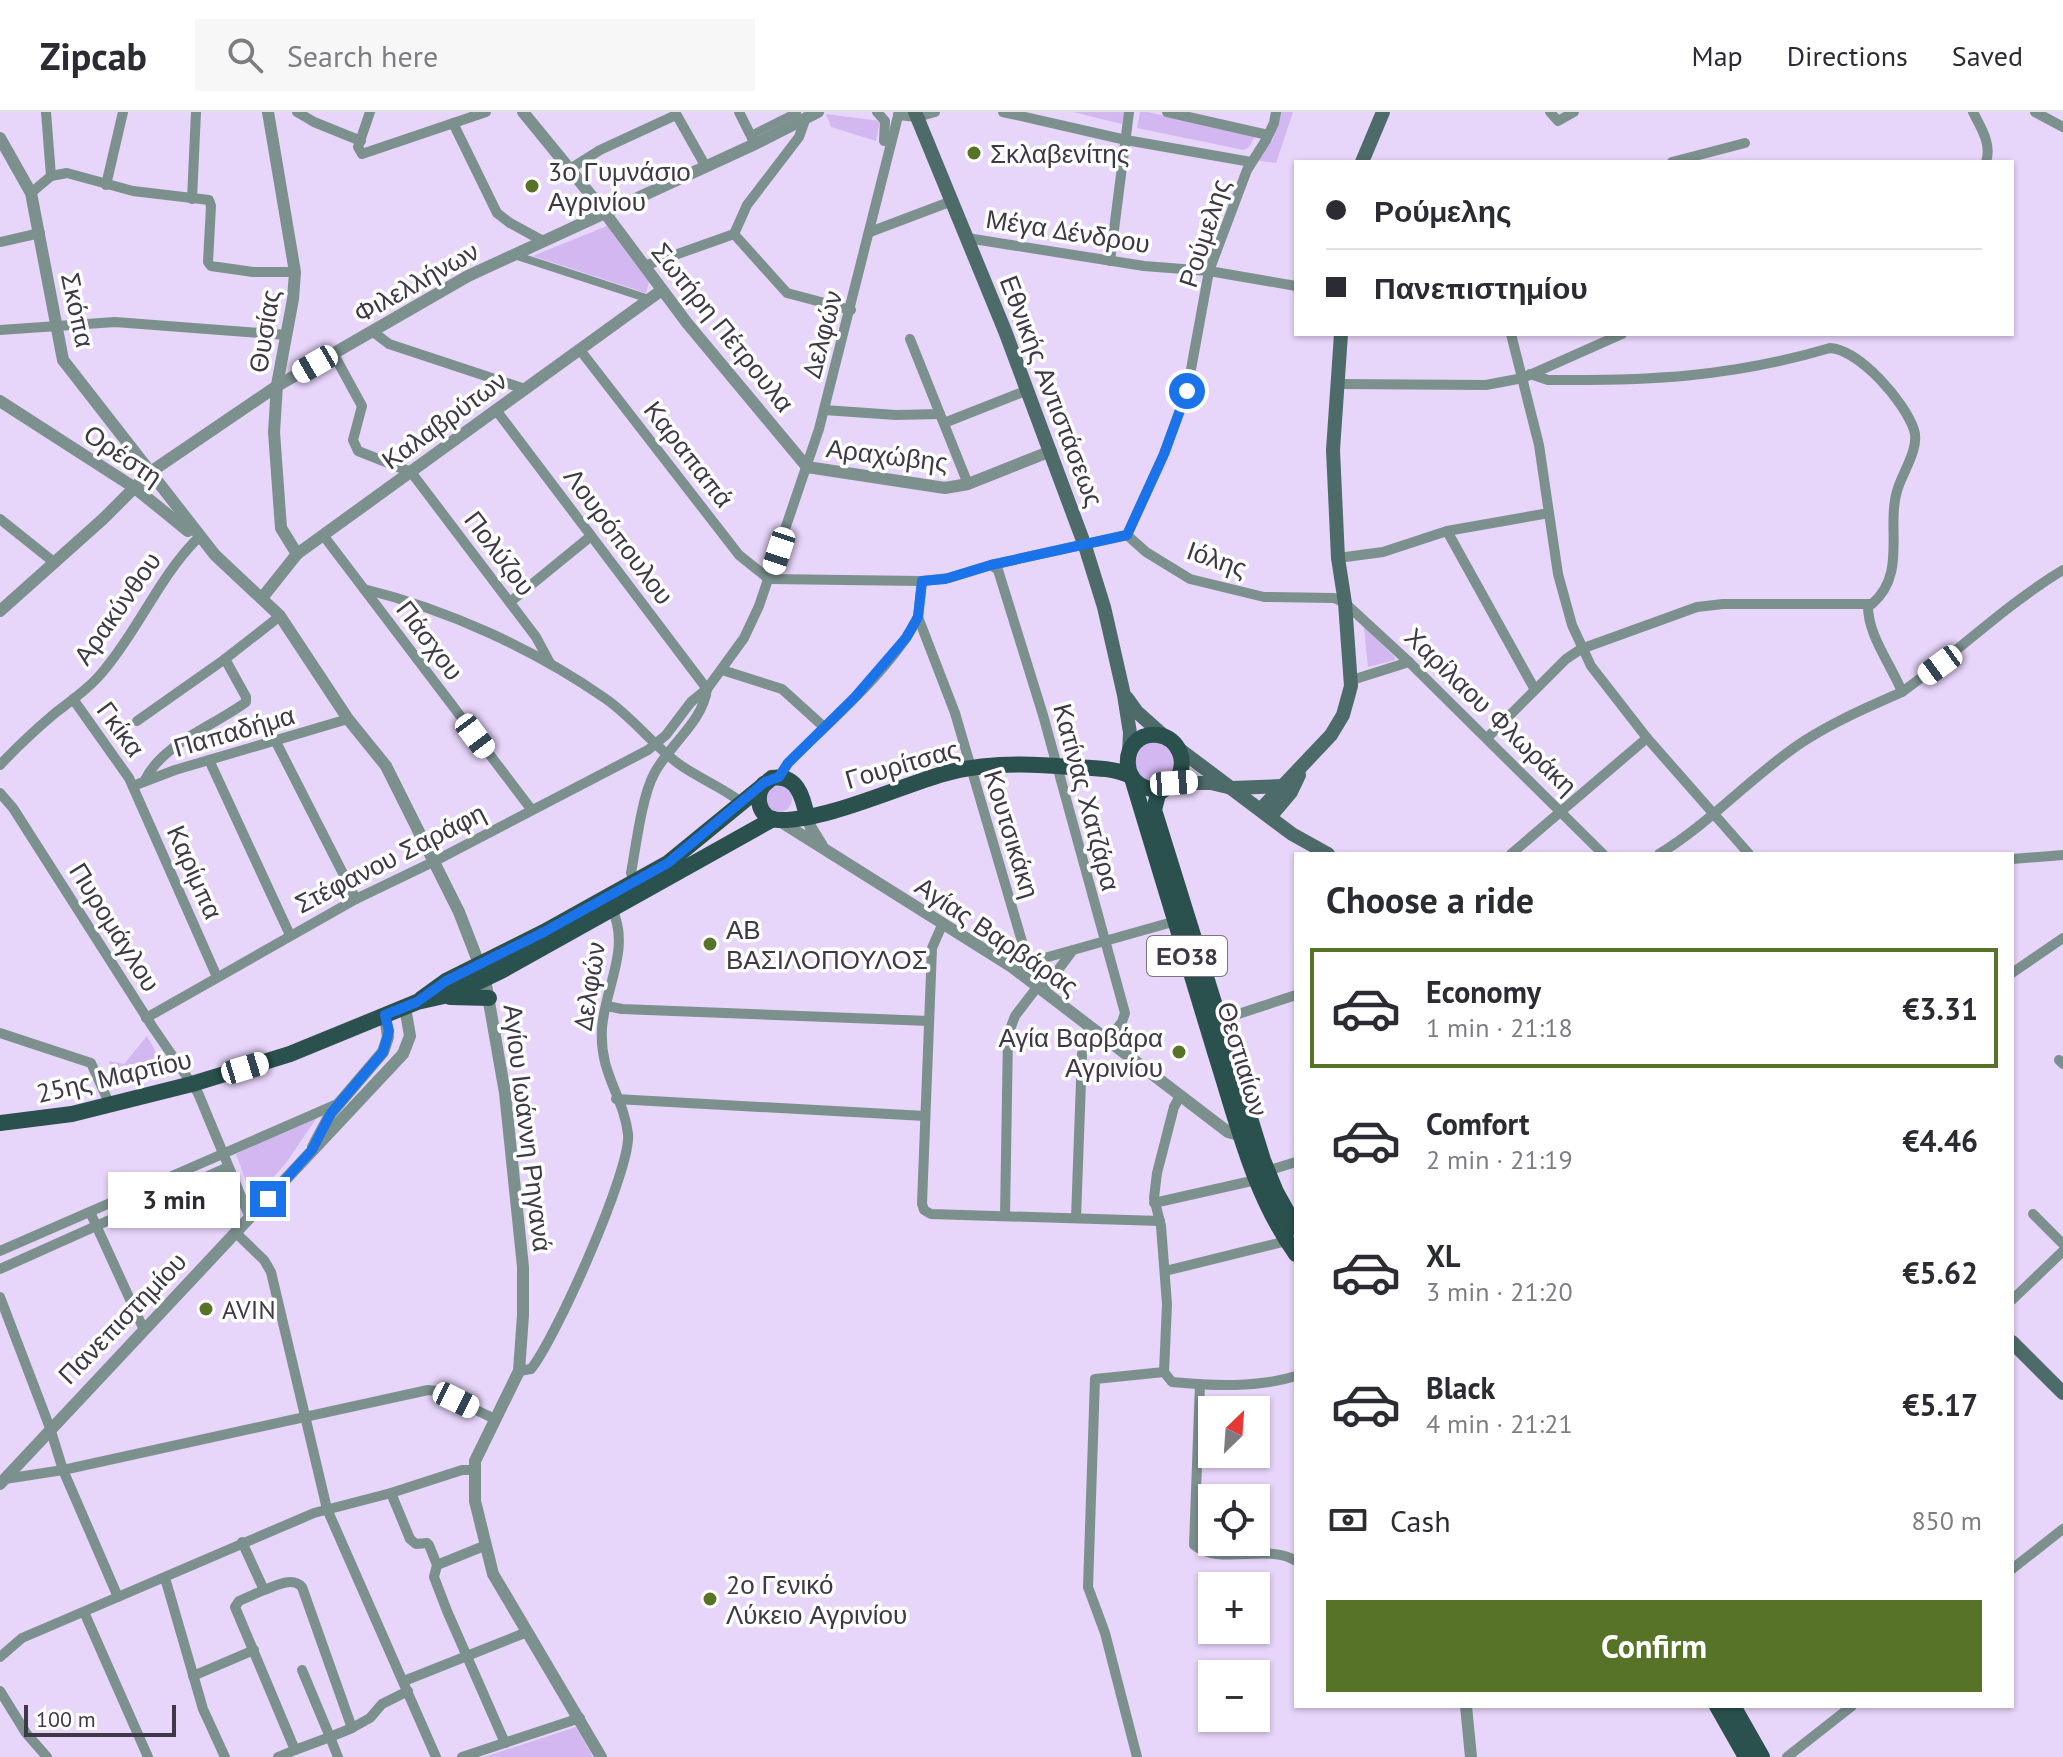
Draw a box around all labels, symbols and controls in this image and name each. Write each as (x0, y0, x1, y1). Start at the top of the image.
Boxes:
search box (195, 19, 755, 91)
text: Zipcab (40, 31, 147, 80)
icon: search (223, 33, 267, 77)
text: Search here (287, 36, 438, 75)
text: Map (1692, 37, 1743, 74)
text: Directions (1787, 37, 1908, 74)
text: Saved (1952, 37, 2023, 74)
place label: Σκλαβενίτης (990, 137, 1129, 170)
marker: Σκλαβενίτης (965, 144, 983, 162)
place label: 3ο Γυμνάσιο Αγρινίου (548, 155, 691, 218)
street label: Ρούμελης (1171, 175, 1237, 291)
marker: 3ο Γυμνάσιο Αγρινίου (523, 177, 541, 195)
text: Ρούμελης (1374, 191, 1512, 230)
street label: Μέγα Δένδρου (984, 202, 1152, 260)
street label: Φιλελλήνων (348, 234, 484, 330)
street label: Σωτήρη Πέτρουλα (645, 236, 801, 418)
text: Πανεπιστημίου (1374, 268, 1588, 307)
street label: Σκόπα (54, 270, 102, 350)
street label: Εθνικής Αντιστάσεως (993, 271, 1111, 511)
street label: Θυσίας (241, 287, 287, 375)
street label: Δελφών (795, 287, 849, 381)
car (288, 342, 342, 386)
street label: Καλαβρύτων (375, 363, 513, 477)
route start (1169, 373, 1205, 409)
street label: Καραπαπά (637, 394, 741, 514)
street label: Ορέστη (78, 417, 168, 493)
street label: Αραχώβης (824, 431, 950, 479)
street label: Λουρόπουλου (557, 461, 681, 611)
street label: Πολύζου (457, 504, 543, 602)
car (760, 524, 798, 578)
street label: Ιόλης (1183, 533, 1251, 585)
street label: Αρακύνθου (66, 545, 168, 671)
street label: Πάσχου (389, 594, 471, 686)
street label: Χαρίλαου Φλωράκη (1398, 620, 1584, 802)
car (1914, 641, 1966, 689)
street label: Γκίκα (90, 695, 152, 763)
street label: Παπαδήμα (170, 698, 298, 764)
street label: Κατίνας Χατζάρα (1046, 700, 1128, 894)
car (451, 710, 499, 762)
street label: Γουρίτσας (841, 732, 963, 796)
street label: Κουτσικάκη (977, 766, 1047, 902)
car (1149, 769, 1199, 797)
street label: Στέφανου Σαράφη (289, 796, 491, 920)
street label: Καρίμπα (160, 820, 230, 924)
street label: Πυρομάγλου (62, 856, 168, 998)
street label: Αγίας Βαρβάρας (909, 869, 1085, 1003)
text: Choose a ride (1326, 876, 1534, 923)
place label: ΑΒ ΒΑΣΙΛΟΠΟΥΛΟΣ (726, 913, 928, 976)
marker: ΑΒ ΒΑΣΙΛΟΠΟΥΛΟΣ (701, 935, 719, 953)
road number: ΕΟ38 (1147, 936, 1227, 976)
street label: Δελφών (566, 939, 612, 1033)
icon: car (1330, 972, 1402, 1044)
text: Economy (1426, 972, 1541, 1011)
text: €3.31 (1903, 989, 1978, 1028)
street label: Θεστιαίων (1210, 998, 1276, 1120)
street label: Αγίου Ιωάννη Ρηγανά (496, 1002, 560, 1254)
text: 1 min · 21:18 (1426, 1011, 1573, 1044)
place label: Αγία Βαρβάρα Αγρινίου (998, 1021, 1163, 1084)
street label: 25ης Μαρτίου (33, 1042, 195, 1110)
marker: Αγία Βαρβάρα Αγρινίου (1170, 1043, 1188, 1061)
car (219, 1050, 271, 1086)
icon: car (1330, 1104, 1402, 1176)
text: Comfort (1426, 1104, 1529, 1143)
text: €4.46 (1903, 1121, 1978, 1160)
text: 2 min · 21:19 (1426, 1143, 1573, 1176)
callout: 3 min (108, 1171, 240, 1227)
route end (250, 1181, 286, 1217)
text: 3 min (142, 1183, 206, 1216)
icon: car (1330, 1236, 1402, 1308)
text: XL (1426, 1236, 1460, 1275)
street label: Πανεπιστημίου (51, 1245, 193, 1391)
text: €5.62 (1903, 1253, 1978, 1292)
text: 3 min · 21:20 (1426, 1275, 1573, 1308)
place label: AVIN (222, 1293, 276, 1326)
marker: AVIN (197, 1300, 215, 1318)
icon: car (1330, 1368, 1402, 1440)
text: Black (1426, 1368, 1495, 1407)
car (429, 1379, 483, 1421)
text: €5.17 (1903, 1385, 1978, 1424)
north arrow (1198, 1396, 1270, 1468)
map controls (1198, 1396, 1270, 1732)
text: 4 min · 21:21 (1426, 1407, 1573, 1440)
button: locate (1198, 1484, 1270, 1556)
icon: cash (1326, 1498, 1370, 1542)
text: Cash (1390, 1501, 1451, 1540)
text: 850 m (1911, 1504, 1982, 1537)
place label: 2ο Γενικό Λύκειο Αγρινίου (726, 1568, 907, 1631)
button: + (1198, 1572, 1270, 1644)
marker: 2ο Γενικό Λύκειο Αγρινίου (701, 1590, 719, 1608)
button: Confirm (1326, 1600, 1982, 1692)
button: − (1198, 1660, 1270, 1732)
scale bar (24, 1701, 176, 1737)
text: 100 m (36, 1705, 96, 1733)

